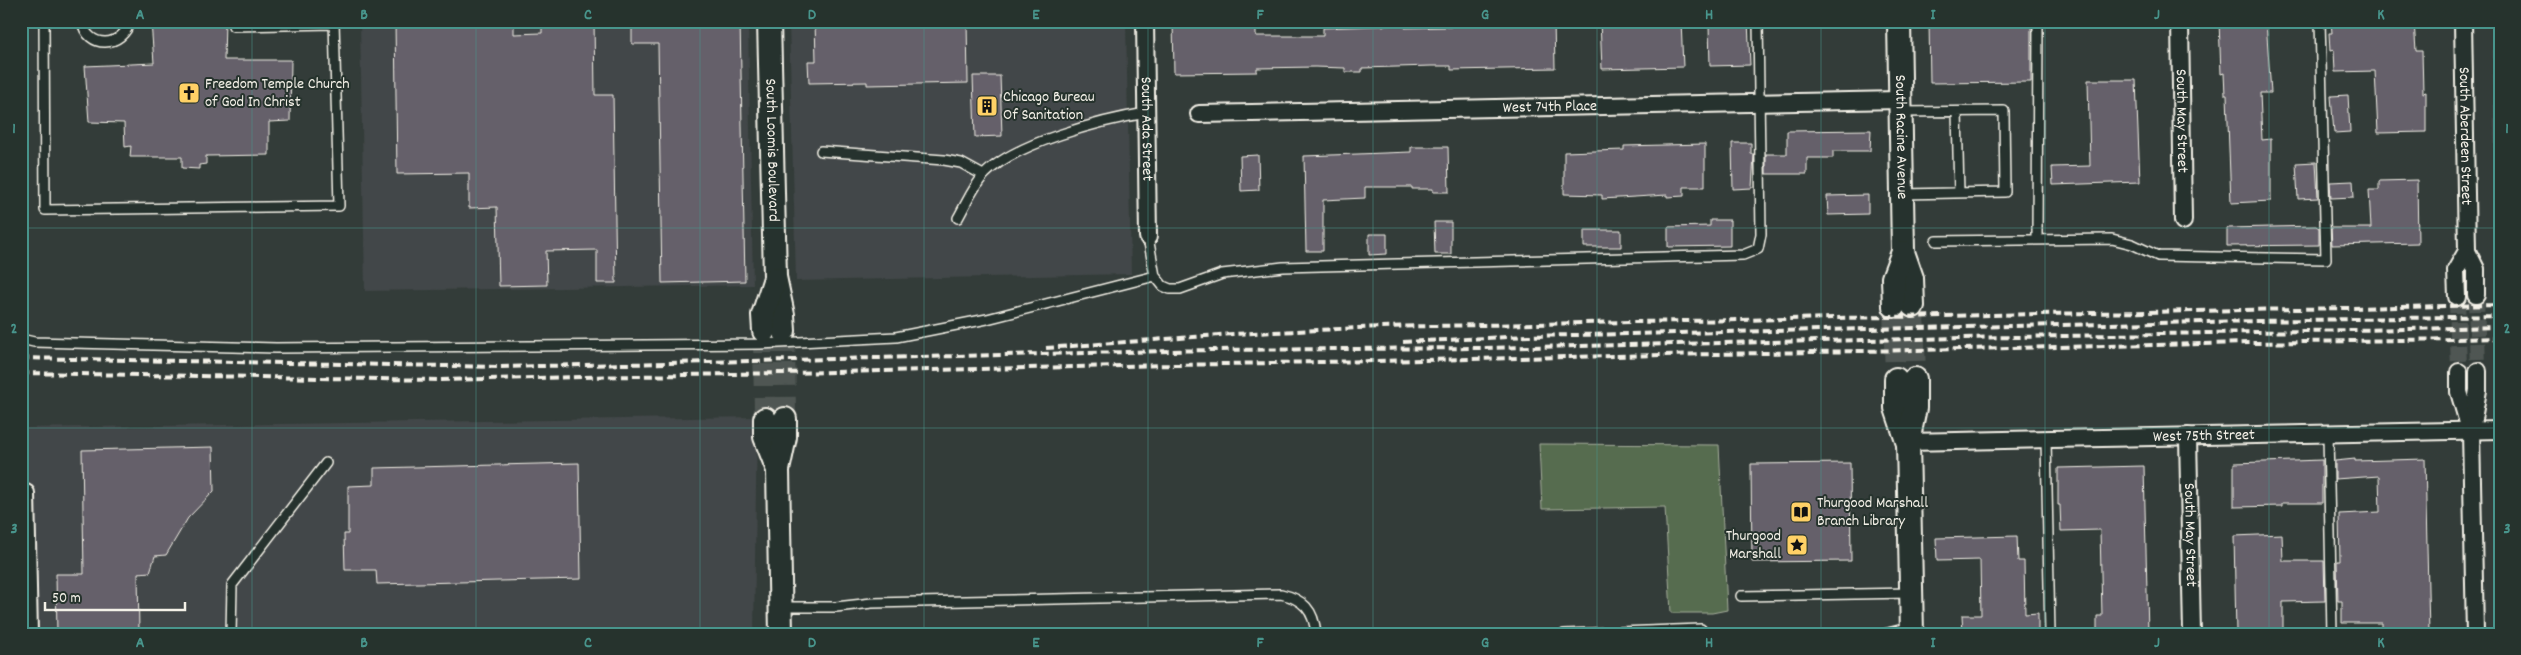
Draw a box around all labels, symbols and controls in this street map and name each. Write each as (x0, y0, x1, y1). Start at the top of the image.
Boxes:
text: A (136, 4, 145, 27)
text: B (360, 4, 368, 27)
text: C (584, 4, 592, 27)
text: D (808, 4, 817, 27)
text: E (1032, 4, 1040, 27)
text: F (1256, 4, 1264, 27)
text: G (1481, 4, 1489, 27)
text: H (1705, 4, 1713, 27)
text: I (1931, 4, 1937, 27)
text: J (2154, 4, 2160, 27)
text: K (2377, 4, 2385, 27)
street label: South Aberdeen Street (2452, 67, 2478, 205)
street label: South May Street (2169, 69, 2194, 173)
place label: Freedom Temple Church of God In Christ (205, 73, 350, 114)
street label: South Racine Avenue (1888, 74, 1914, 200)
street label: South Ada Street (1134, 77, 1159, 181)
street label: South Loomis Boulevard (759, 78, 785, 222)
church icon: Freedom Temple Church of God In Christ (177, 81, 201, 105)
place label: Chicago Bureau Of Sanitation (1003, 86, 1095, 127)
building icon: Chicago Bureau Of Sanitation (975, 94, 999, 118)
street label: West 74th Place (1503, 95, 1597, 119)
text: 1 (12, 118, 16, 141)
text: 1 (2505, 118, 2509, 141)
text: 2 (11, 318, 18, 341)
text: 2 (2504, 318, 2511, 341)
street label: West 75th Street (2153, 423, 2255, 449)
street label: South May Street (2177, 483, 2203, 587)
place label: Thurgood Marshall Branch Library (1817, 492, 1928, 533)
library icon: Thurgood Marshall Branch Library (1789, 500, 1813, 524)
text: 3 (10, 518, 18, 541)
text: 3 (2503, 518, 2511, 541)
place label: Thurgood Marshall (1726, 525, 1781, 566)
place icon: Thurgood Marshall (1785, 533, 1809, 557)
scale bar (45, 580, 185, 612)
text: 50 m (52, 588, 81, 610)
text: A (136, 632, 145, 655)
text: B (360, 632, 368, 655)
text: C (584, 632, 592, 655)
text: D (808, 632, 817, 655)
text: E (1032, 632, 1040, 655)
text: F (1256, 632, 1264, 655)
text: G (1481, 632, 1489, 655)
text: H (1705, 632, 1713, 655)
text: I (1931, 632, 1937, 655)
text: J (2154, 632, 2160, 655)
text: K (2377, 632, 2385, 655)

